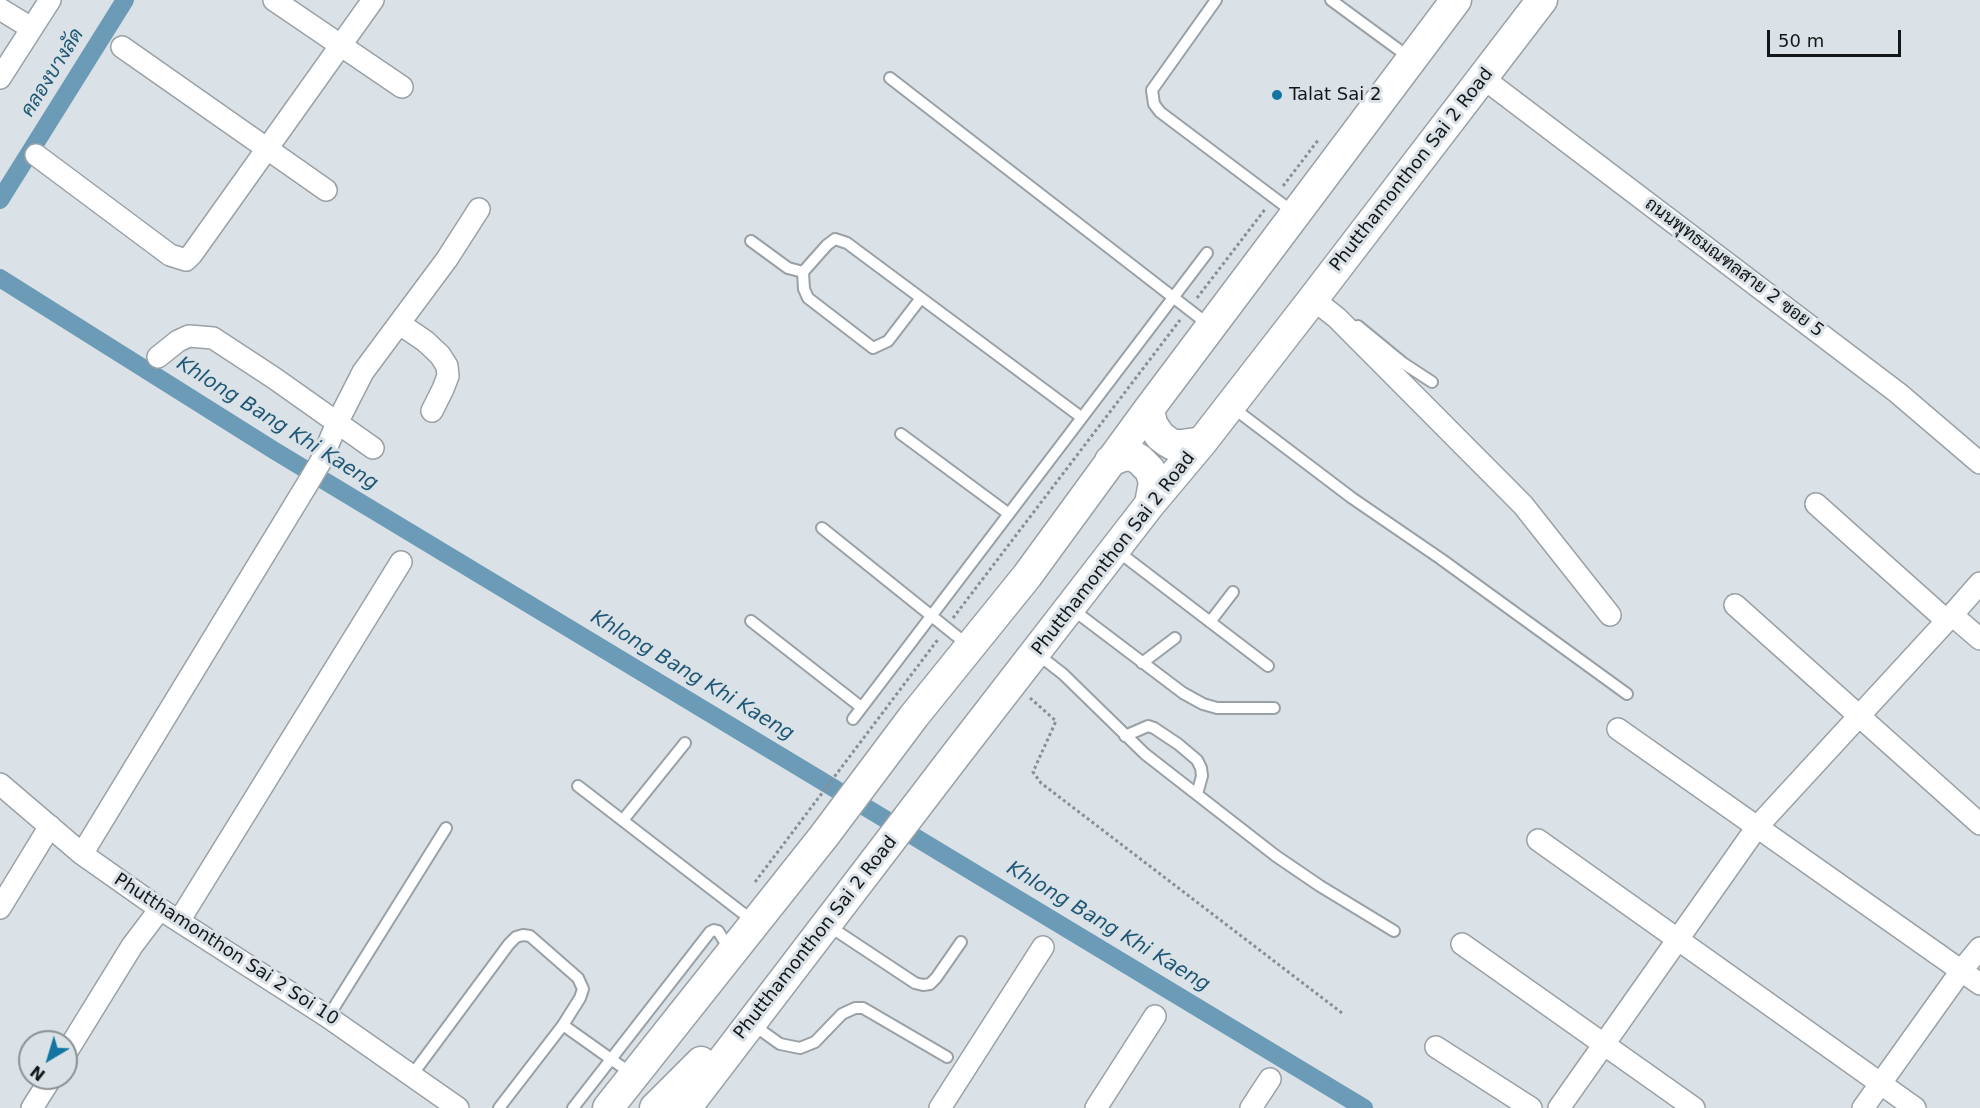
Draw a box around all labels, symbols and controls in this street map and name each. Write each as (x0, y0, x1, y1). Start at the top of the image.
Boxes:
scale bar (1770, 18, 1904, 56)
water label: คลองบางลัด (16, 24, 90, 122)
text: 50 m (1778, 30, 1824, 51)
street label: Phutthamonthon Sai 2 Road (1326, 64, 1498, 276)
place label: Talat Sai 2 (1289, 84, 1381, 106)
marker: Talat Sai 2 (1270, 88, 1284, 102)
street label: ถนนพุทธมณฑลสาย 2 ซอย 5 (1640, 194, 1828, 342)
water label: Khlong Bang Khi Kaeng (172, 352, 382, 496)
street label: Phutthamonthon Sai 2 Road (1028, 448, 1200, 660)
water label: Khlong Bang Khi Kaeng (586, 606, 798, 746)
street label: Phutthamonthon Sai 2 Road (730, 832, 902, 1044)
water label: Khlong Bang Khi Kaeng (1002, 857, 1214, 997)
street label: Phutthamonthon Sai 2 Soi 10 (110, 869, 342, 1031)
north arrow (18, 1030, 78, 1090)
text: N (27, 1061, 49, 1085)

